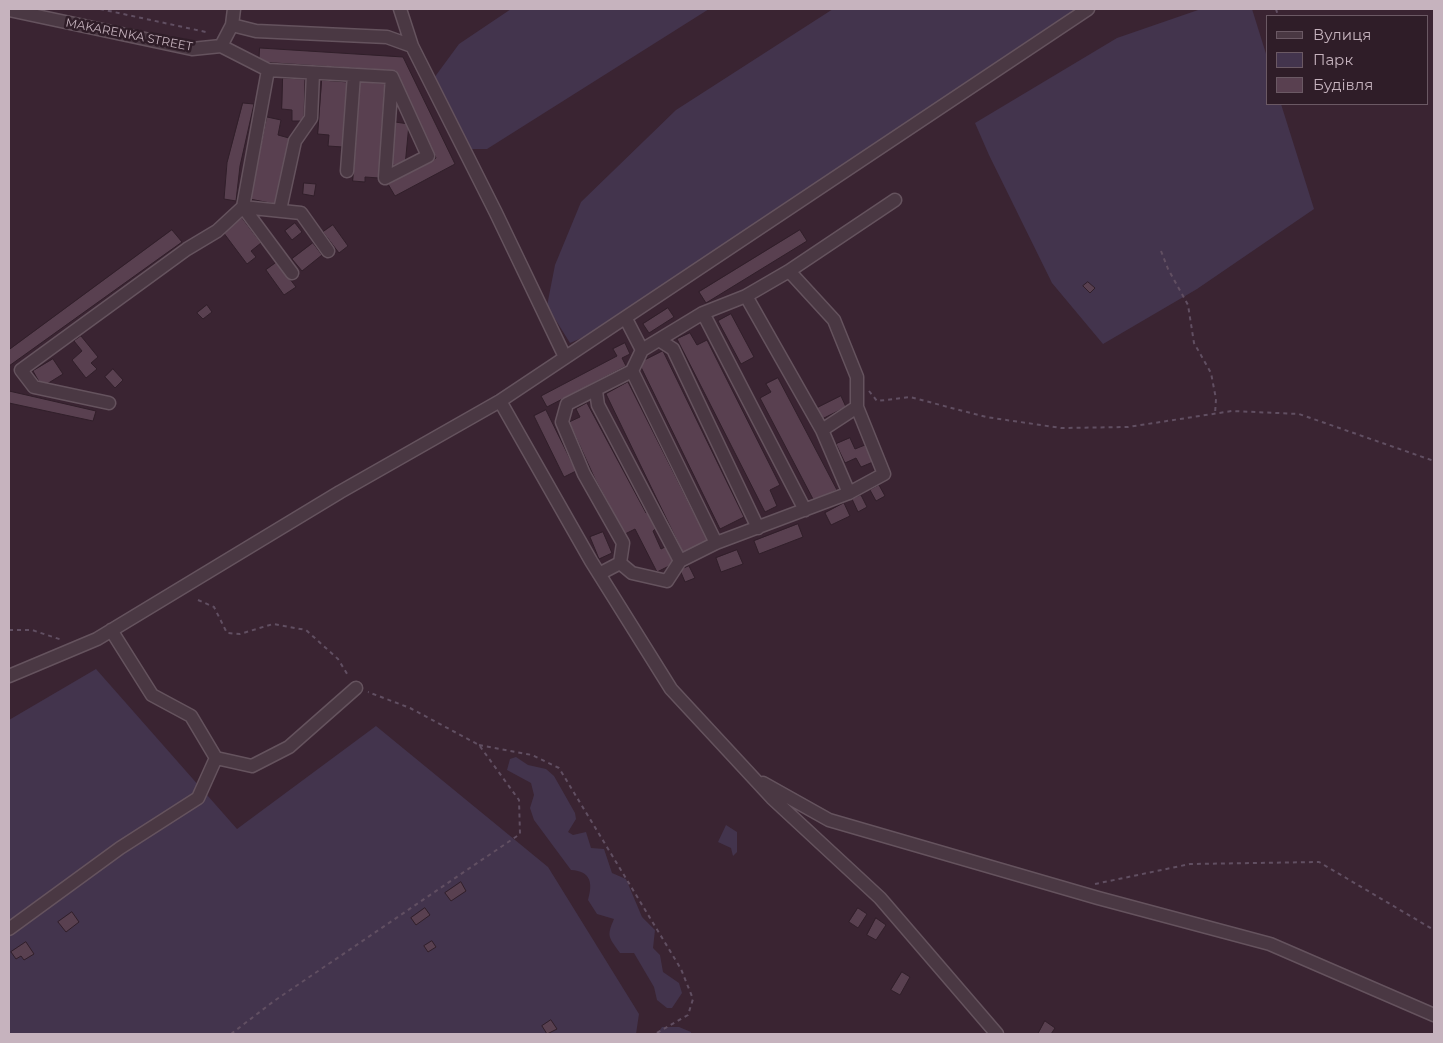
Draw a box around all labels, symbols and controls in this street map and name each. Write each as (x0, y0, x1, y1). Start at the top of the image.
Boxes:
legend (1266, 15, 1428, 105)
street label: MAKARENKA STREET (64, 16, 194, 54)
text: Вулиця (1313, 25, 1371, 44)
text: Парк (1313, 50, 1353, 69)
text: Будівля (1313, 75, 1373, 94)

